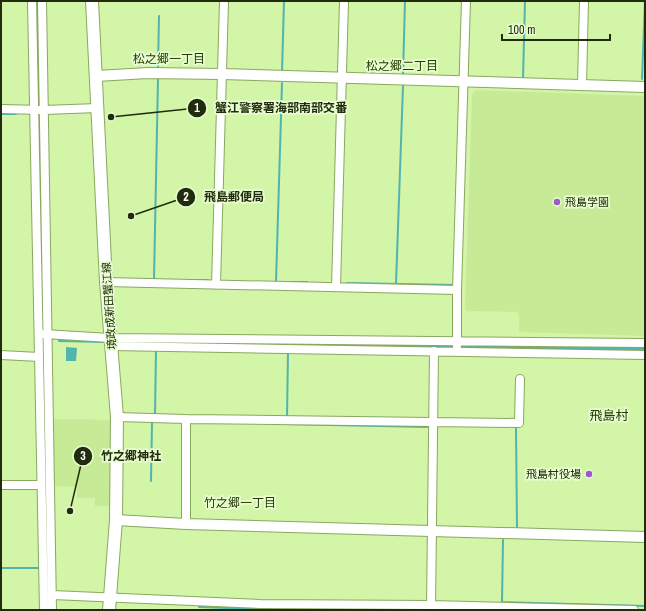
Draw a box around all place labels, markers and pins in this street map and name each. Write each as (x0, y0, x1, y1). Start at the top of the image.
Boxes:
callout: 蟹江警察署海部南部交番 (187, 96, 355, 120)
callout: 飛島郵便局 (176, 185, 272, 209)
place label: 飛島学園 (565, 195, 609, 209)
marker: 飛島学園 (552, 197, 562, 207)
callout: 竹之郷神社 (73, 444, 169, 468)
place label: 飛島村役場 (526, 467, 581, 481)
marker: 飛島村役場 (584, 469, 594, 479)

